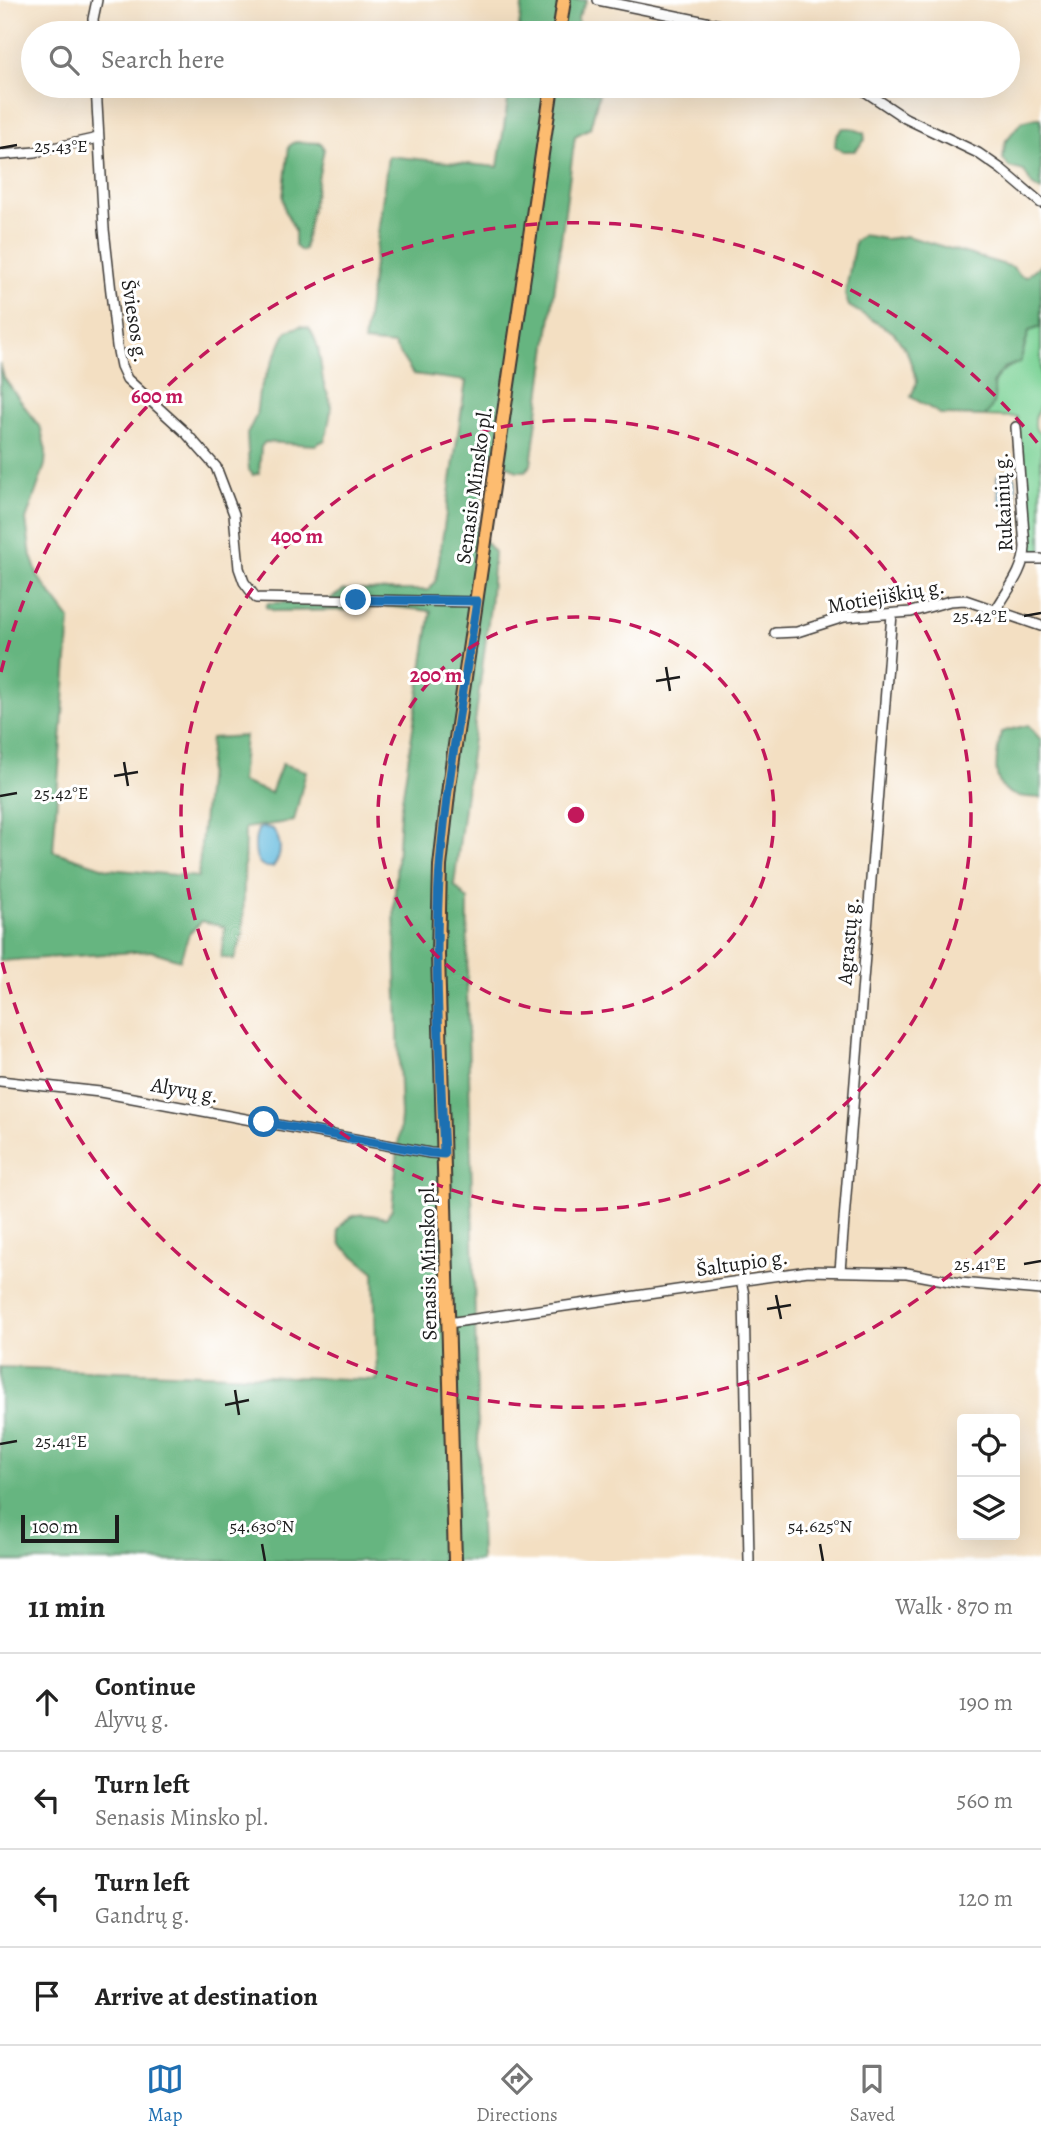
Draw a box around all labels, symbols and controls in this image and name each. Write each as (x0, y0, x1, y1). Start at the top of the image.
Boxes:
search box (21, 21, 1020, 98)
icon: search (45, 41, 83, 79)
text: Search here (101, 42, 225, 77)
text: 25.43°E (34, 134, 88, 158)
street label: Šviesos g. (115, 277, 155, 365)
text: 600 m (131, 382, 183, 410)
street label: Senasis Minsko pl. (449, 404, 499, 566)
street label: Rukainių g. (986, 452, 1020, 552)
text: 400 m (271, 522, 324, 550)
street label: Motiejiškių g. (825, 572, 947, 620)
route end (340, 584, 371, 615)
text: 25.42°E (953, 604, 1007, 628)
text: 200 m (410, 661, 463, 689)
text: 25.42°E (34, 781, 88, 805)
centre of rings (564, 803, 588, 827)
street label: Agrastų g. (830, 896, 866, 987)
street label: Alyvų g. (148, 1070, 221, 1110)
route start (248, 1106, 279, 1137)
street label: Senasis Minsko pl. (413, 1181, 443, 1341)
street label: Šaltupio g. (694, 1243, 790, 1283)
text: 25.41°E (954, 1252, 1006, 1276)
map controls (957, 1414, 1020, 1540)
button: locate (957, 1414, 1020, 1477)
text: 25.41°E (35, 1429, 87, 1453)
button: layers (957, 1477, 1020, 1540)
scale bar (21, 1512, 119, 1544)
text: 100 m (32, 1514, 78, 1540)
text: 54.630°N (229, 1514, 295, 1538)
text: 54.625°N (788, 1514, 852, 1538)
text: 11 min (28, 1587, 105, 1627)
text: Walk · 870 m (895, 1591, 1013, 1622)
text: Continue (95, 1669, 196, 1704)
icon: ahead (28, 1683, 66, 1721)
text: 190 m (959, 1687, 1013, 1718)
text: Alyvų g. (95, 1704, 170, 1735)
text: Turn left (95, 1767, 190, 1802)
icon: left (28, 1781, 66, 1819)
text: 560 m (957, 1785, 1013, 1816)
text: Senasis Minsko pl. (95, 1802, 269, 1833)
text: Turn left (95, 1865, 190, 1900)
icon: left (28, 1879, 66, 1917)
text: 120 m (958, 1883, 1013, 1914)
text: Gandrų g. (95, 1900, 190, 1931)
icon: arrive (28, 1977, 66, 2015)
text: Arrive at destination (95, 1979, 318, 2014)
tab: Map (146, 2060, 184, 2128)
tab: Directions (476, 2060, 558, 2128)
tab: Saved (850, 2060, 895, 2128)

